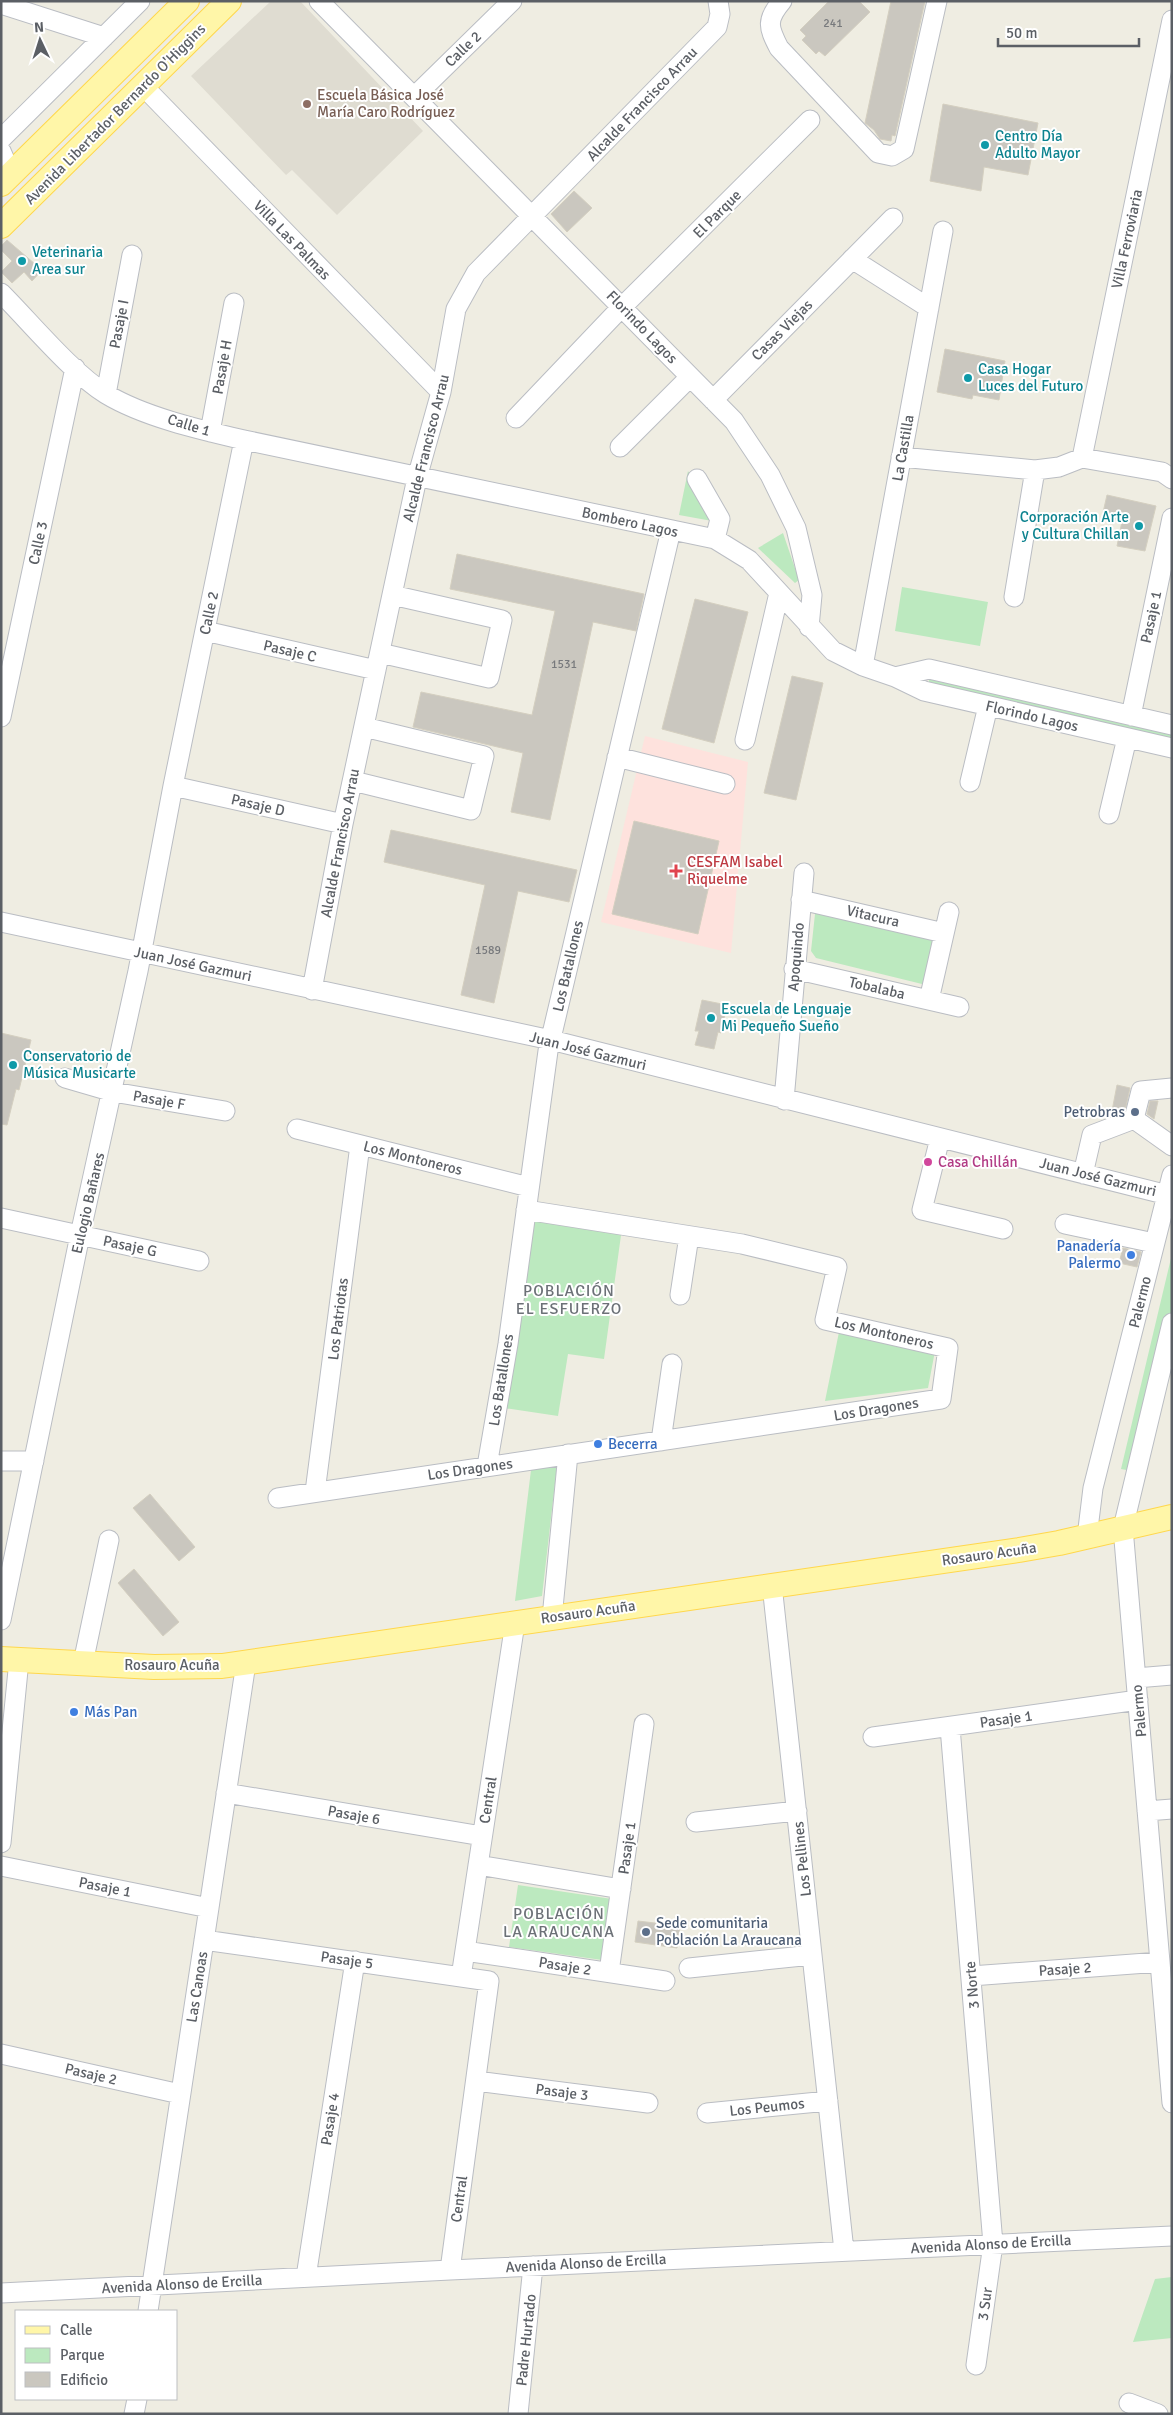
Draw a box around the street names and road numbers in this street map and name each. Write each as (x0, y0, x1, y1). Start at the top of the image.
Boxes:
street label: Avenida Libertador Bernardo O'Higgins (21, 19, 210, 208)
street label: Calle 2 (441, 27, 485, 71)
street label: Alcalde Francisco Arrau (583, 43, 701, 165)
street label: El Parque (689, 186, 745, 242)
street label: Villa Ferroviaria (1108, 188, 1146, 290)
street label: Villa Las Palmas (250, 196, 335, 284)
street label: Florindo Lagos (603, 287, 682, 368)
street label: Casas Viejas (748, 295, 817, 364)
street label: Pasaje I (105, 298, 133, 350)
street label: Pasaje H (208, 338, 236, 396)
street label: Alcalde Francisco Arrau (399, 372, 453, 524)
street label: Calle 1 (165, 410, 213, 440)
street label: La Castilla (888, 413, 918, 483)
street label: Bombero Lagos (580, 503, 680, 541)
street label: Calle 3 (25, 520, 51, 566)
street label: Pasaje 1 (1137, 589, 1165, 645)
street label: Calle 2 (196, 590, 222, 636)
street label: Pasaje C (262, 636, 318, 666)
street label: Florindo Lagos (984, 697, 1080, 735)
street label: Alcalde Francisco Arrau (317, 767, 363, 919)
street label: Pasaje D (229, 790, 287, 820)
street label: Vitacura (845, 901, 901, 931)
street label: Los Batallones (549, 918, 587, 1013)
street label: Apoquindo (784, 922, 808, 992)
street label: Juan José Gazmuri (133, 943, 253, 985)
street label: Tobalaba (847, 973, 907, 1003)
street label: Juan José Gazmuri (528, 1028, 648, 1074)
street label: Pasaje F (131, 1087, 187, 1113)
street label: Los Montoneros (362, 1137, 465, 1179)
street label: Eulogio Bañares (68, 1150, 108, 1255)
street label: Juan José Gazmuri (1038, 1154, 1158, 1200)
street label: Pasaje G (101, 1232, 159, 1260)
street label: Palermo (1125, 1274, 1155, 1330)
street label: Los Patriotas (324, 1276, 352, 1361)
street label: Los Montoneros (833, 1313, 936, 1353)
street label: Los Batallones (485, 1332, 517, 1427)
street label: Los Dragones (832, 1393, 920, 1425)
street label: Los Dragones (426, 1454, 514, 1484)
street label: Rosauro Acuña (940, 1538, 1038, 1570)
street label: Rosauro Acuña (539, 1596, 637, 1628)
street label: Rosauro Acuña (124, 1656, 220, 1674)
street label: Palermo (1128, 1684, 1150, 1738)
street label: Pasaje 1 (978, 1706, 1034, 1732)
street label: Central (475, 1775, 501, 1825)
street label: Pasaje 6 (326, 1802, 382, 1828)
street label: Pasaje 1 (614, 1820, 640, 1876)
street label: Los Pellines (789, 1820, 815, 1898)
street label: Pasaje 1 (77, 1873, 133, 1901)
street label: Pasaje 5 (319, 1947, 375, 1973)
street label: Las Canoas (182, 1950, 212, 2024)
street label: Pasaje 2 (537, 1953, 593, 1979)
street label: Pasaje 2 (1038, 1958, 1092, 1980)
street label: 3 Norte (961, 1960, 983, 2010)
street label: Pasaje 2 (63, 2059, 119, 2089)
street label: Pasaje 3 (535, 2080, 589, 2104)
street label: Pasaje 4 (317, 2091, 343, 2147)
street label: Los Peumos (729, 2094, 806, 2120)
street label: Central (447, 2174, 471, 2224)
street label: Avenida Alonso de Ercilla (910, 2231, 1072, 2257)
street label: Avenida Alonso de Ercilla (505, 2250, 667, 2276)
street label: Avenida Alonso de Ercilla (101, 2271, 263, 2297)
street label: 3 Sur (974, 2286, 996, 2322)
street label: Padre Hurtado (512, 2293, 540, 2387)

